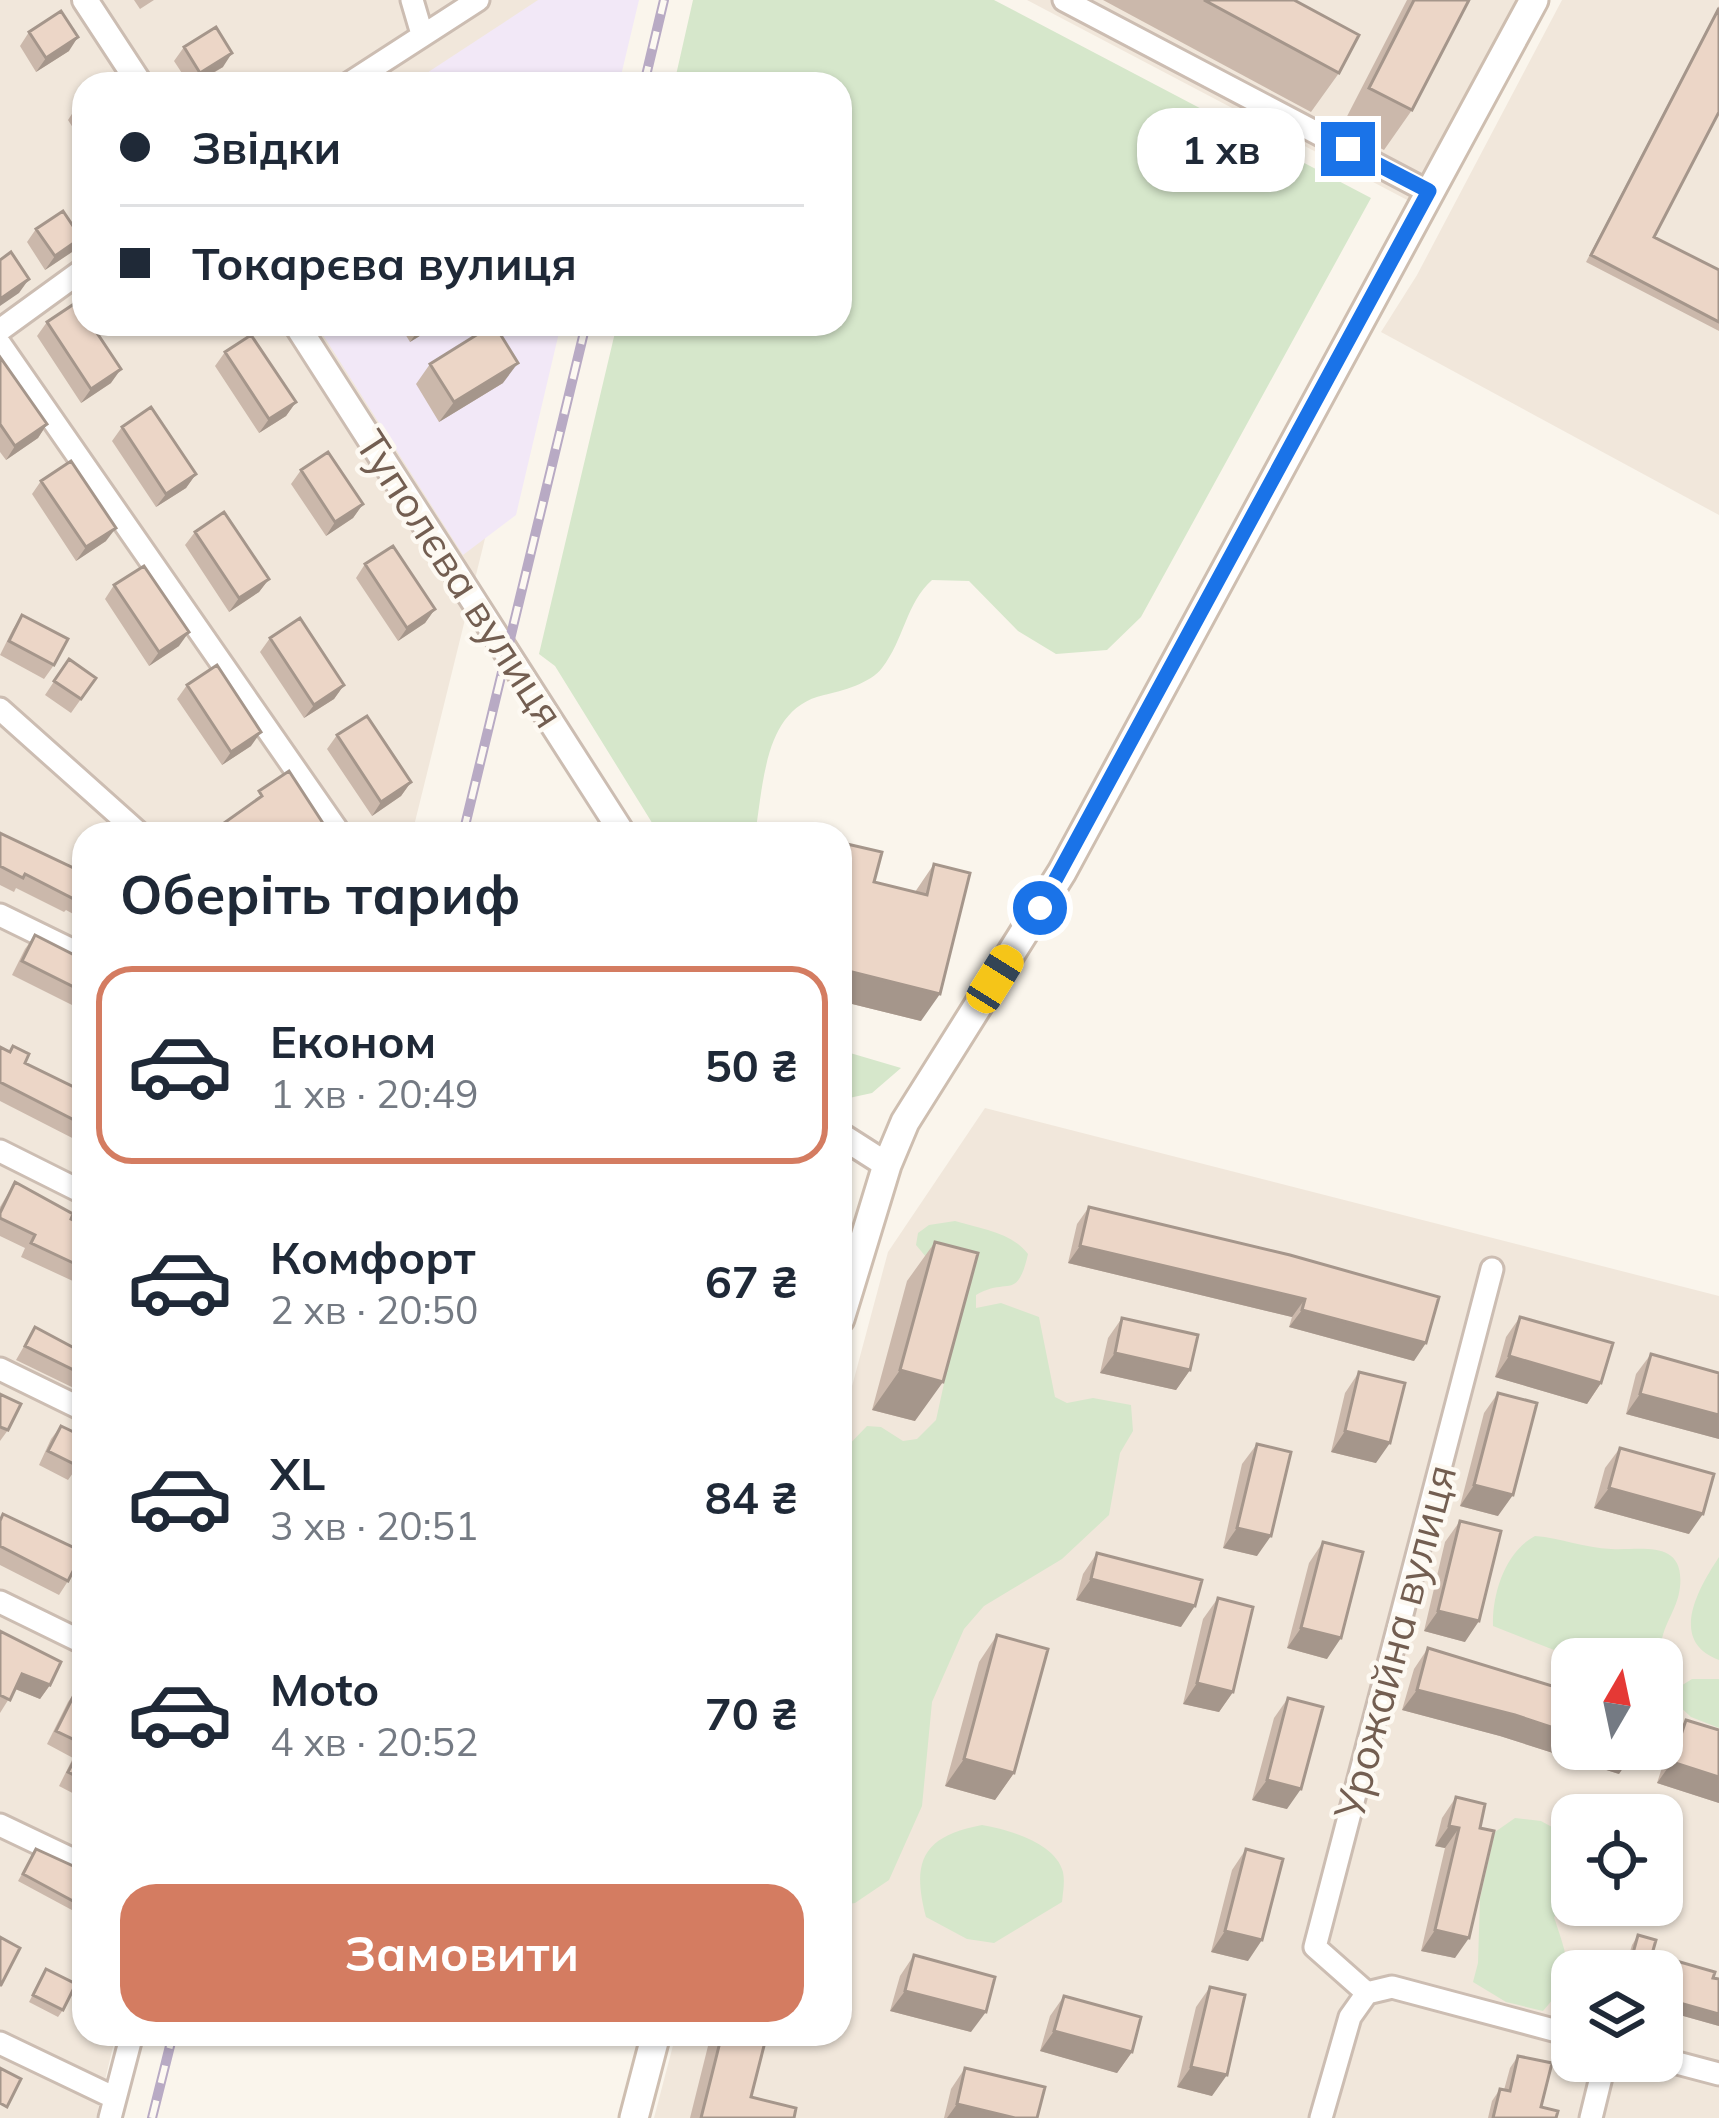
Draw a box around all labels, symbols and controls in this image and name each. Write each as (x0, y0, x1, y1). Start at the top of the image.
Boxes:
callout: 1 хв (1138, 107, 1306, 191)
text: Звідки (192, 119, 341, 175)
route end (1321, 122, 1375, 176)
text: 1 хв (1182, 125, 1260, 174)
text: Токарєва вулиця (192, 235, 577, 291)
street label: Туполєва вулиця (344, 420, 576, 737)
text: Оберіть тариф (120, 860, 520, 928)
route start (1013, 881, 1067, 935)
car (961, 939, 1029, 1019)
icon: car (126, 1011, 234, 1119)
text: Економ (270, 1013, 436, 1069)
text: 50 ₴ (705, 1037, 798, 1093)
text: 1 хв · 20:49 (270, 1069, 478, 1118)
icon: car (126, 1227, 234, 1335)
text: Комфорт (270, 1229, 476, 1285)
text: 67 ₴ (705, 1253, 798, 1309)
text: 2 хв · 20:50 (270, 1285, 478, 1334)
icon: car (126, 1443, 234, 1551)
text: XL (270, 1445, 325, 1501)
street label: Урожайна вулиця (1321, 1459, 1467, 1826)
text: 84 ₴ (705, 1469, 798, 1525)
text: 3 хв · 20:51 (270, 1501, 478, 1550)
north arrow (1551, 1638, 1683, 1770)
map controls (1551, 1638, 1683, 2082)
icon: car (126, 1659, 234, 1767)
text: Moto (270, 1661, 379, 1717)
text: 70 ₴ (705, 1685, 798, 1741)
text: 4 хв · 20:52 (270, 1717, 478, 1766)
button: locate (1551, 1794, 1683, 1926)
button: Замовити (120, 1884, 804, 2022)
button: layers (1551, 1950, 1683, 2082)

